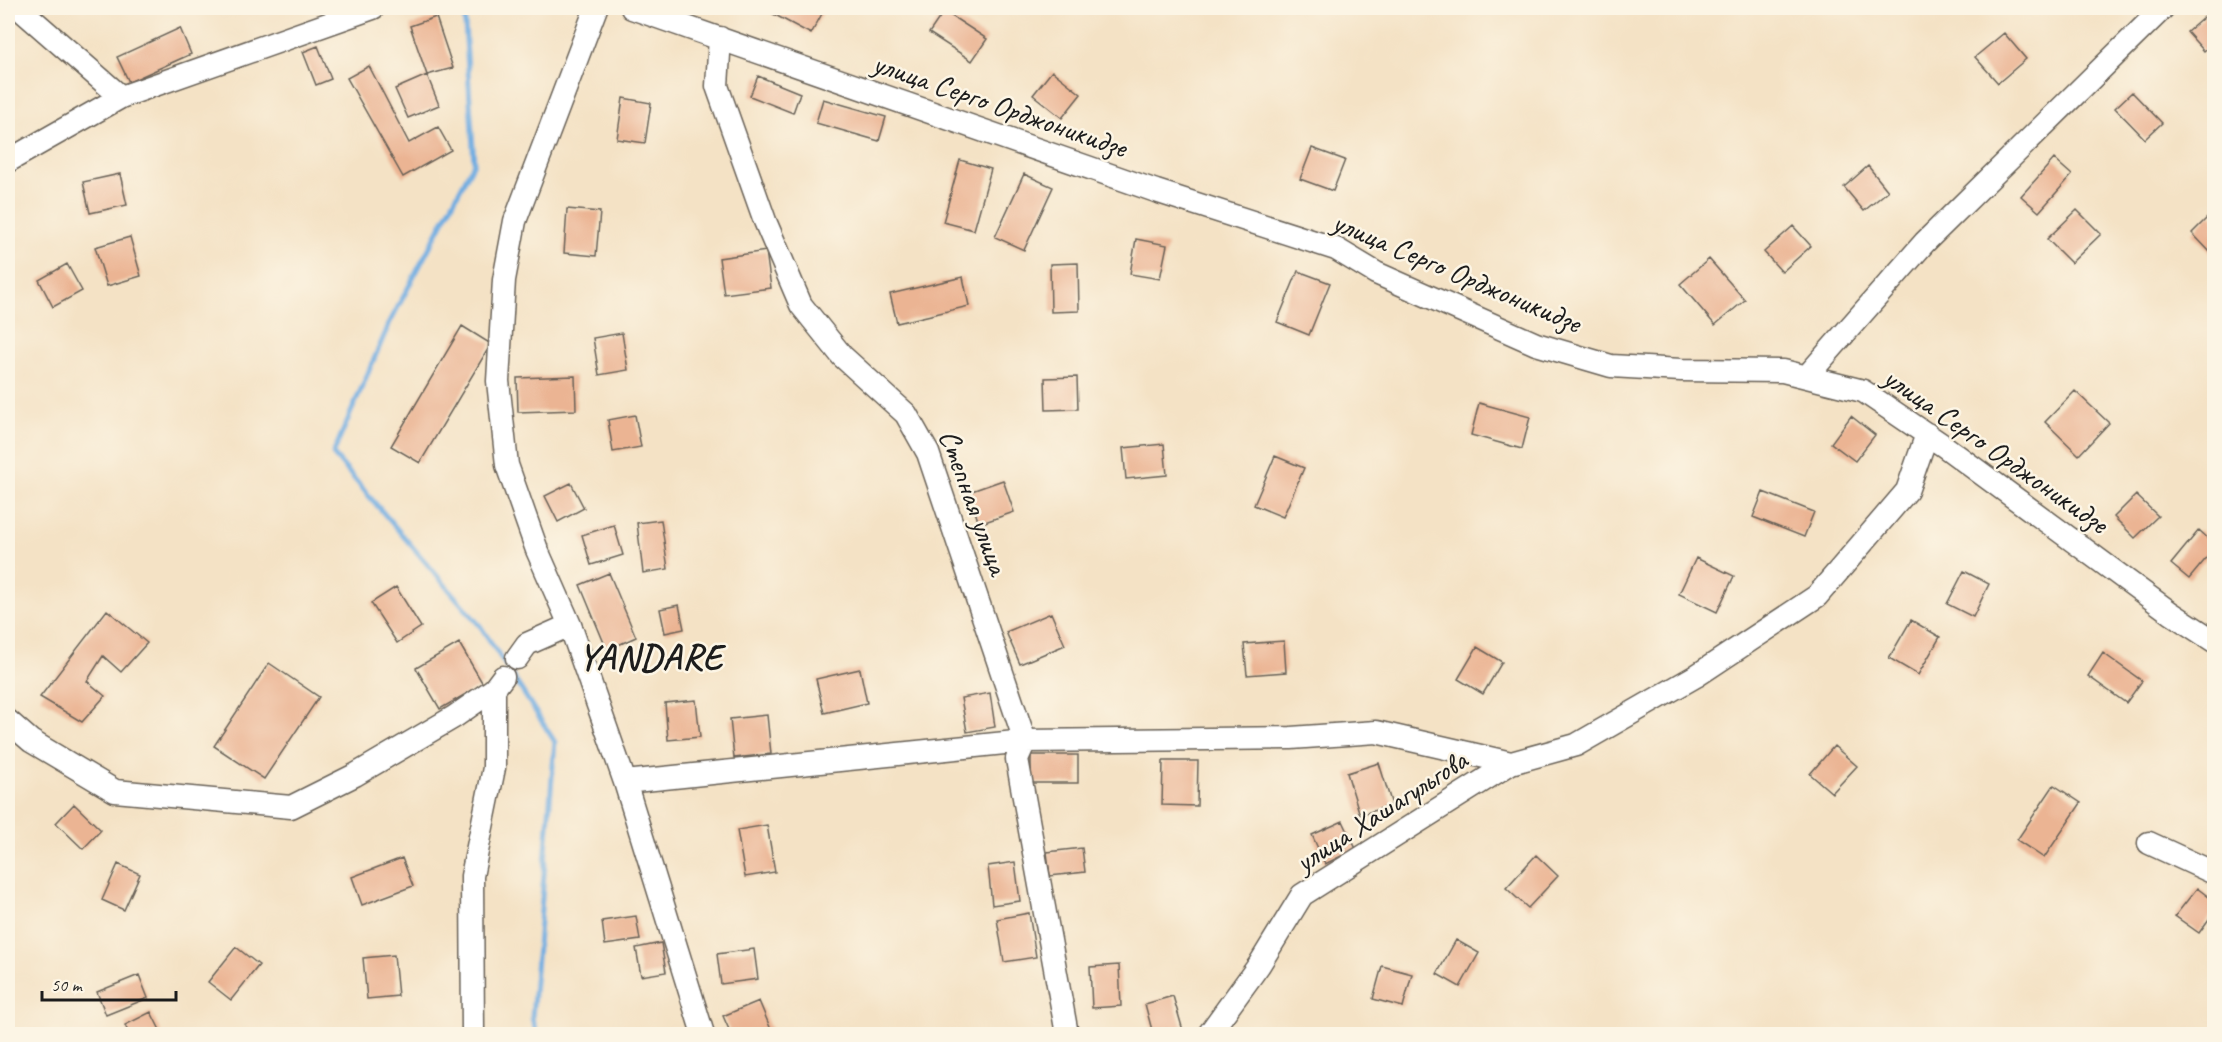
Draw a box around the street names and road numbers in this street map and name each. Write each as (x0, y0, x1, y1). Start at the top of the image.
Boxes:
street label: улица Серго Орджоникидзе (866, 43, 1134, 167)
street label: улица Серго Орджоникидзе (1325, 202, 1589, 342)
street label: улица Серго Орджоникидзе (1874, 357, 2118, 543)
street label: Степная улица (930, 424, 1019, 582)
street label: улица Хашагульгова (1286, 740, 1476, 882)

